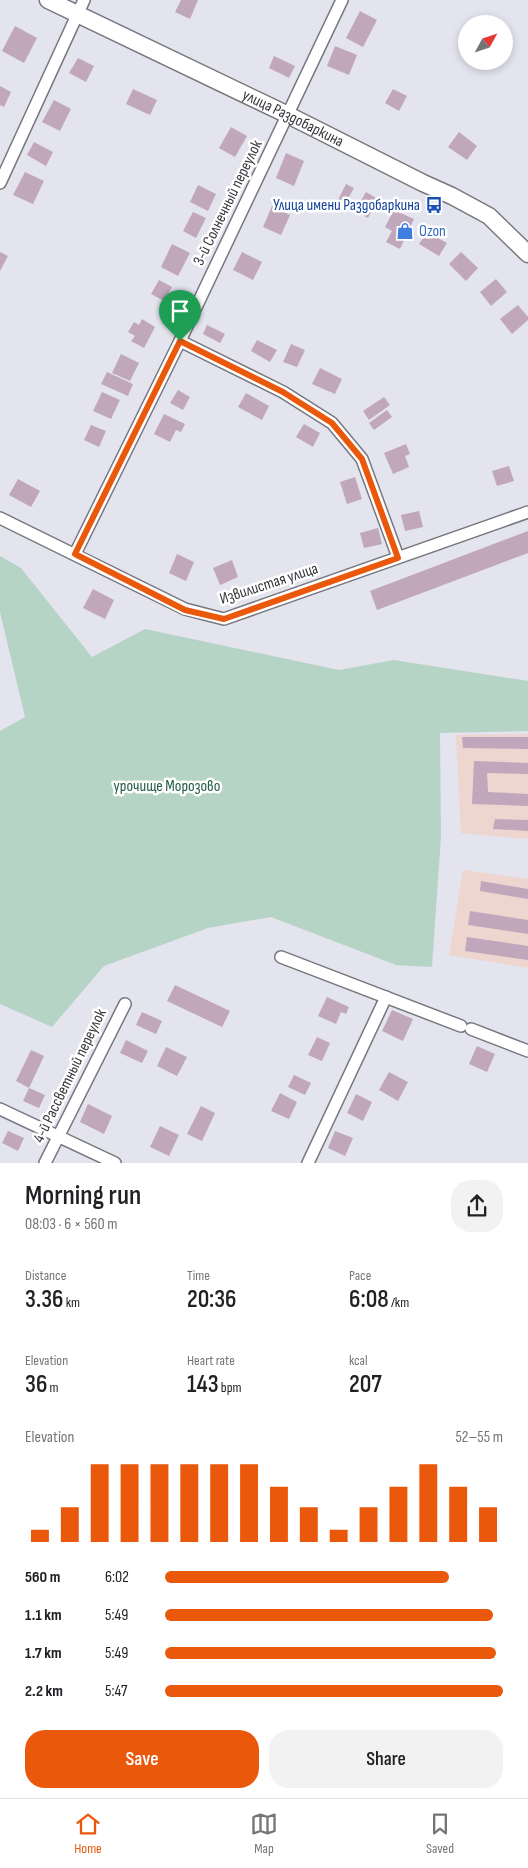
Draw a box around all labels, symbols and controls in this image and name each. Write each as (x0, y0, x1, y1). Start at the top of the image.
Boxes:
north arrow (458, 15, 512, 70)
map controls (458, 15, 513, 70)
street label: улица Раздобаркина (239, 85, 347, 151)
street label: 3-й Солнечный переулок (189, 136, 267, 269)
bus stop icon: Улица имени Раздобаркина (424, 195, 444, 215)
place label: Улица имени Раздобаркина (273, 196, 420, 215)
shop icon: Ozon (395, 221, 415, 241)
place label: Ozon (419, 222, 446, 241)
pin (159, 290, 201, 341)
icon: arrive (166, 297, 194, 325)
street label: Извилистая улица (217, 559, 321, 609)
park label: урочище Морозово (114, 777, 220, 796)
street label: 4-й Рассветный переулок (29, 1005, 111, 1146)
text: Morning run (25, 1179, 141, 1212)
button: share (451, 1180, 503, 1232)
text: 08:03 · 6 × 560 m (25, 1215, 118, 1234)
text: Distance (25, 1267, 66, 1284)
text: Time (187, 1267, 210, 1284)
text: Pace (349, 1267, 371, 1284)
text: 3.36 (25, 1284, 64, 1315)
text: 20:36 (187, 1284, 236, 1315)
text: 6:08 (349, 1284, 389, 1315)
text: km (64, 1294, 80, 1311)
text: /km (389, 1294, 409, 1311)
text: Elevation (25, 1352, 68, 1369)
text: Heart rate (187, 1352, 235, 1369)
text: kcal (349, 1352, 368, 1369)
text: 36 (25, 1369, 47, 1400)
text: 143 (187, 1369, 219, 1400)
text: 207 (349, 1369, 382, 1400)
text: m (47, 1379, 59, 1396)
text: bpm (219, 1379, 241, 1396)
text: Elevation (25, 1428, 74, 1447)
text: 52–55 m (455, 1428, 503, 1447)
text: 560 m (25, 1568, 60, 1587)
text: 6:02 (105, 1568, 129, 1587)
text: 1.1 km (25, 1606, 62, 1625)
text: 5:49 (105, 1606, 128, 1625)
text: 1.7 km (25, 1644, 62, 1663)
text: 5:49 (105, 1644, 128, 1663)
text: 2.2 km (25, 1682, 63, 1701)
text: 5:47 (105, 1682, 127, 1701)
button: Save (25, 1730, 259, 1788)
button: Share (269, 1730, 503, 1788)
tab: Home (74, 1810, 102, 1857)
tab: Map (250, 1810, 278, 1857)
tab: Saved (426, 1810, 454, 1857)

